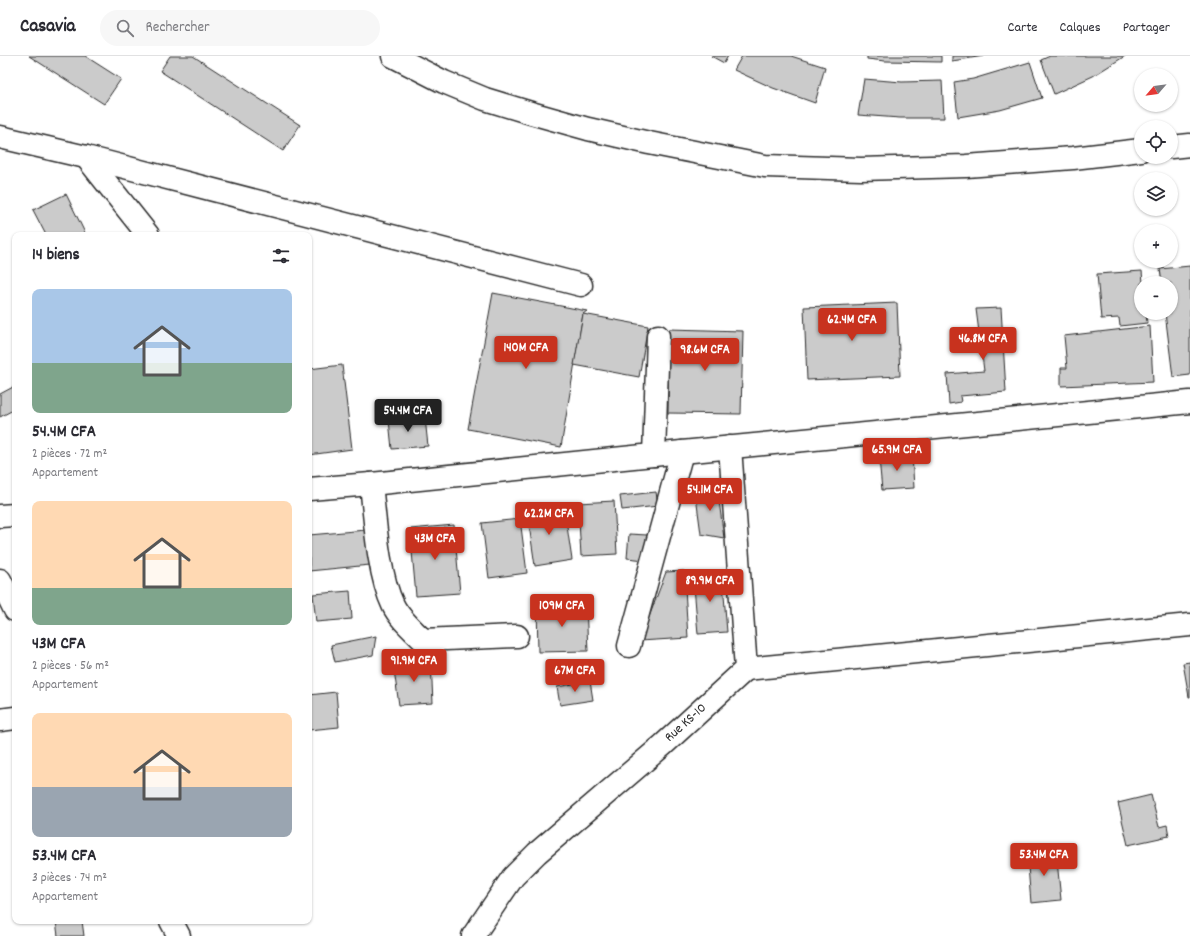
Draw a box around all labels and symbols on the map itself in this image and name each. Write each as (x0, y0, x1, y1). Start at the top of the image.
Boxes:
north arrow (1134, 68, 1178, 112)
pin: 62.4M CFA (806, 308, 898, 342)
pin: 46.8M CFA (937, 327, 1029, 361)
pin: 140M CFA (485, 336, 567, 370)
pin: 98.6M CFA (659, 338, 751, 372)
pin: 54.4M CFA (362, 399, 454, 433)
pin: 65.9M CFA (851, 438, 943, 472)
pin: 54.1M CFA (664, 478, 756, 512)
pin: 62.2M CFA (503, 502, 595, 536)
pin: 43M CFA (398, 527, 472, 561)
pin: 89.9M CFA (664, 569, 756, 603)
pin: 109M CFA (521, 594, 603, 628)
pin: 91.9M CFA (368, 649, 460, 683)
pin: 67M CFA (538, 659, 612, 693)
street label: Rue KS-10 (661, 699, 711, 747)
pin: 53.4M CFA (998, 843, 1090, 877)

